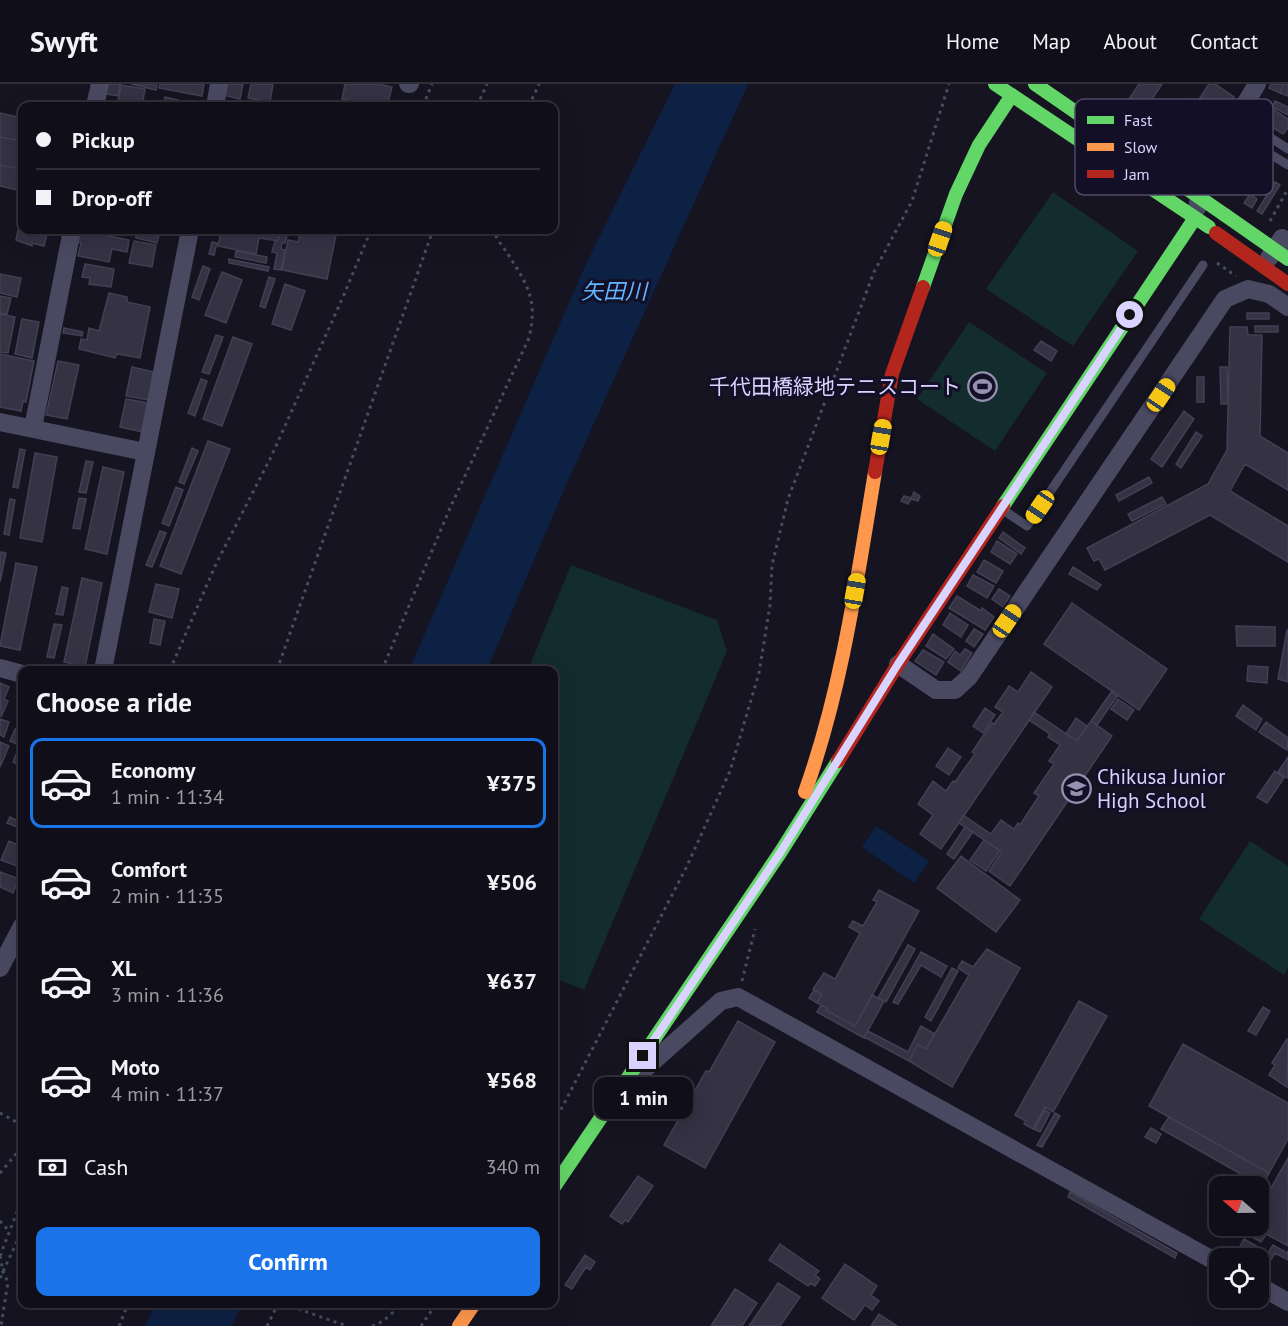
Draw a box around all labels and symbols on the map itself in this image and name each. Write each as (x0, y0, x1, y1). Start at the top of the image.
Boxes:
legend (1075, 99, 1273, 195)
text: Fast (1124, 110, 1153, 130)
text: Slow (1124, 137, 1158, 157)
text: Jam (1123, 164, 1150, 184)
car (926, 219, 954, 259)
water label: 矢田川 (581, 277, 649, 305)
route start (1116, 301, 1143, 328)
sports icon: 千代田橋緑地テニスコート (966, 370, 998, 402)
place label: 千代田橋緑地テニスコート (709, 373, 961, 400)
car (1143, 375, 1179, 415)
car (869, 418, 893, 456)
car (1022, 487, 1058, 527)
car (843, 572, 867, 610)
car (989, 601, 1025, 641)
place label: Chikusa Junior High School (1097, 763, 1225, 814)
school or university icon: Chikusa Junior High School (1060, 772, 1092, 804)
route end (629, 1042, 656, 1069)
callout: 1 min (594, 1077, 692, 1119)
north arrow (1209, 1176, 1269, 1236)

